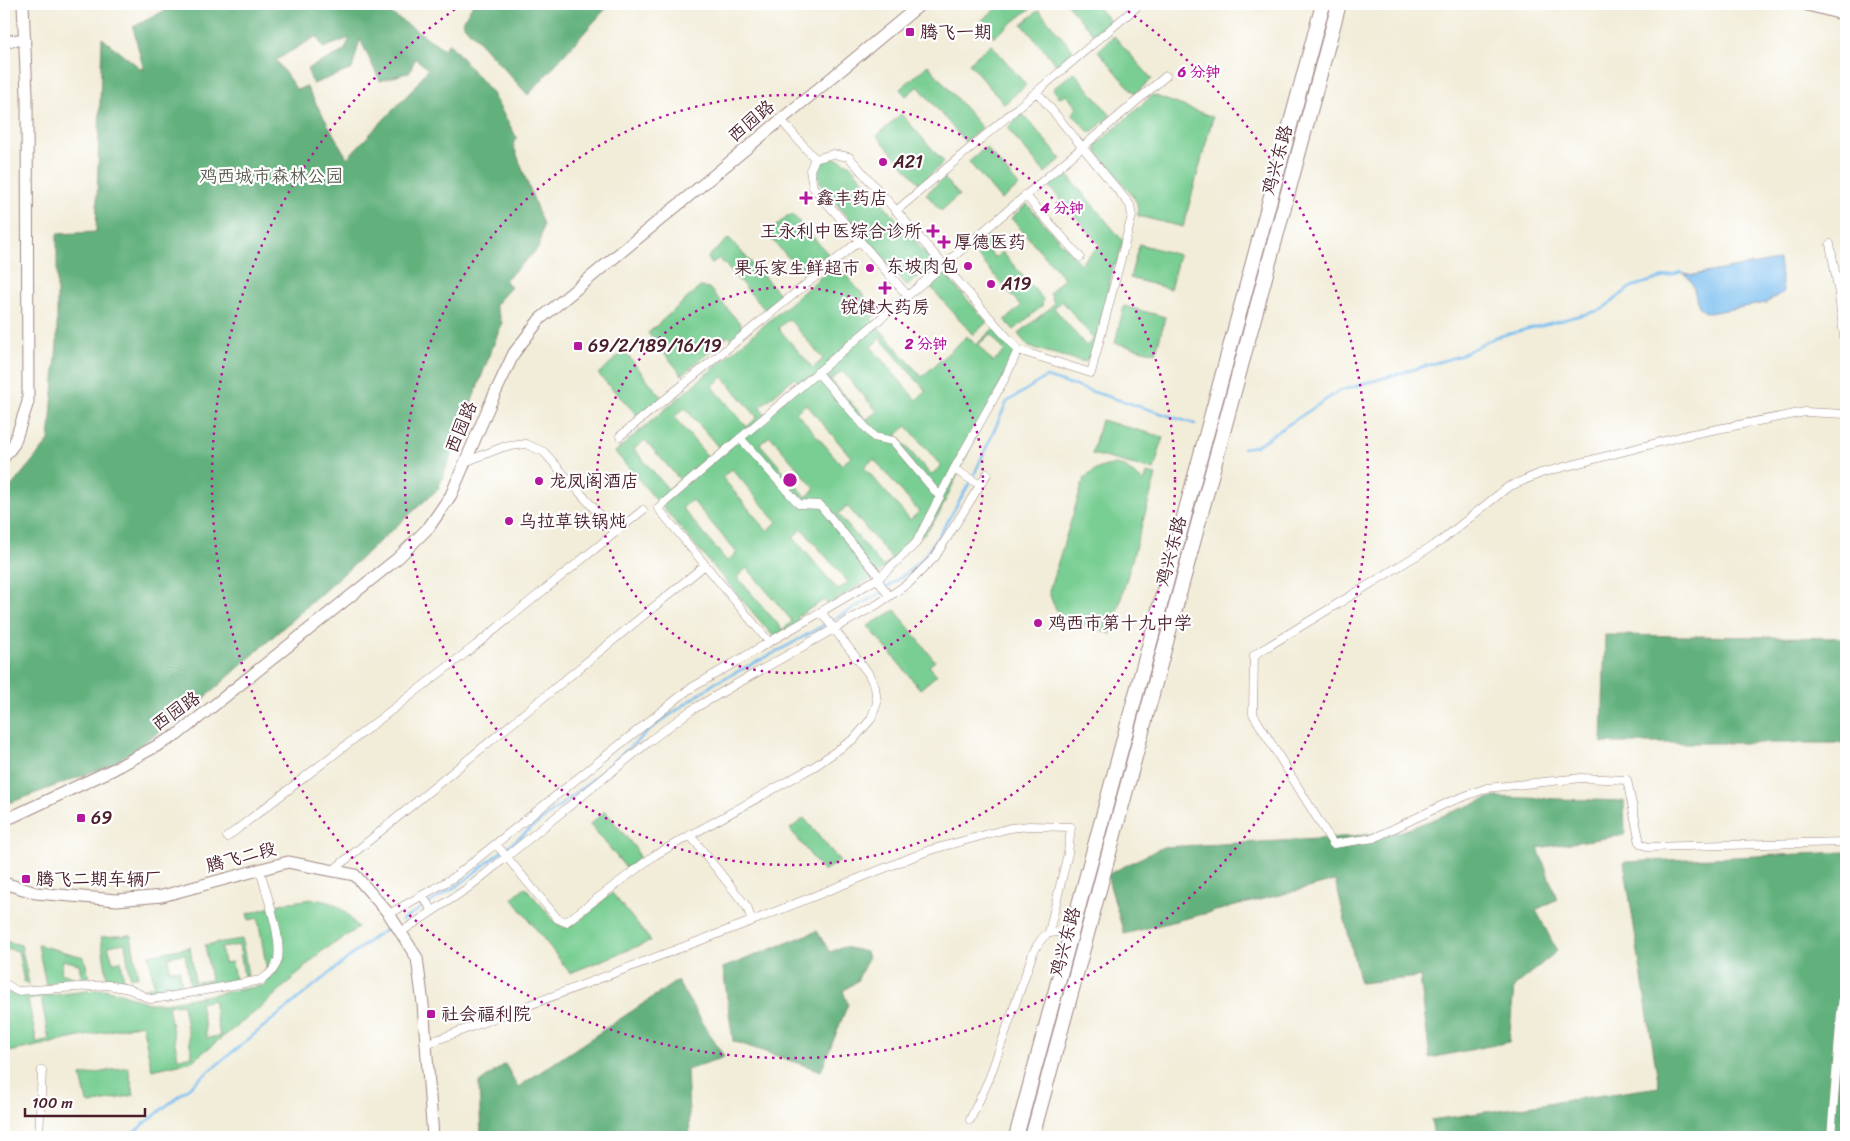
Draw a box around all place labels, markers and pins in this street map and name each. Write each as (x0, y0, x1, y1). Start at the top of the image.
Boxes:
place label: 腾飞一期 (920, 16, 992, 48)
marker: 腾飞一期 (904, 26, 916, 38)
place label: A21 (892, 146, 923, 178)
marker: A21 (877, 156, 889, 168)
place label: 鑫丰药店 (816, 182, 888, 214)
marker: 鑫丰药店 (800, 192, 812, 204)
place label: 王永利中医综合诊所 (760, 215, 922, 247)
marker: 王永利中医综合诊所 (926, 224, 940, 238)
place label: 厚德医药 (954, 226, 1026, 258)
marker: 厚德医药 (938, 236, 950, 248)
place label: 东坡肉包 (886, 250, 958, 282)
place label: 果乐家生鲜超市 (734, 252, 860, 284)
marker: 东坡肉包 (962, 260, 974, 272)
marker: 果乐家生鲜超市 (864, 262, 876, 274)
place label: A19 (1000, 268, 1032, 300)
marker: A19 (985, 278, 997, 290)
marker: 锐健大药房 (879, 282, 891, 294)
place label: 锐健大药房 (840, 291, 930, 323)
place label: 69/2/189/16/19 (588, 330, 722, 362)
marker: 69/2/189/16/19 (572, 340, 584, 352)
place label: 龙凤阁酒店 (549, 465, 639, 497)
centre of rings (781, 471, 799, 489)
marker: 龙凤阁酒店 (533, 475, 545, 487)
place label: 乌拉草铁锅炖 (519, 505, 627, 537)
marker: 乌拉草铁锅炖 (503, 515, 515, 527)
place label: 鸡西市第十九中学 (1048, 607, 1192, 639)
marker: 鸡西市第十九中学 (1032, 617, 1044, 629)
place label: 69 (91, 802, 112, 834)
marker: 69 (75, 812, 87, 824)
place label: 腾飞二期车辆厂 (36, 863, 162, 895)
marker: 腾飞二期车辆厂 (20, 873, 32, 885)
place label: 社会福利院 (441, 998, 531, 1030)
marker: 社会福利院 (425, 1008, 437, 1020)

